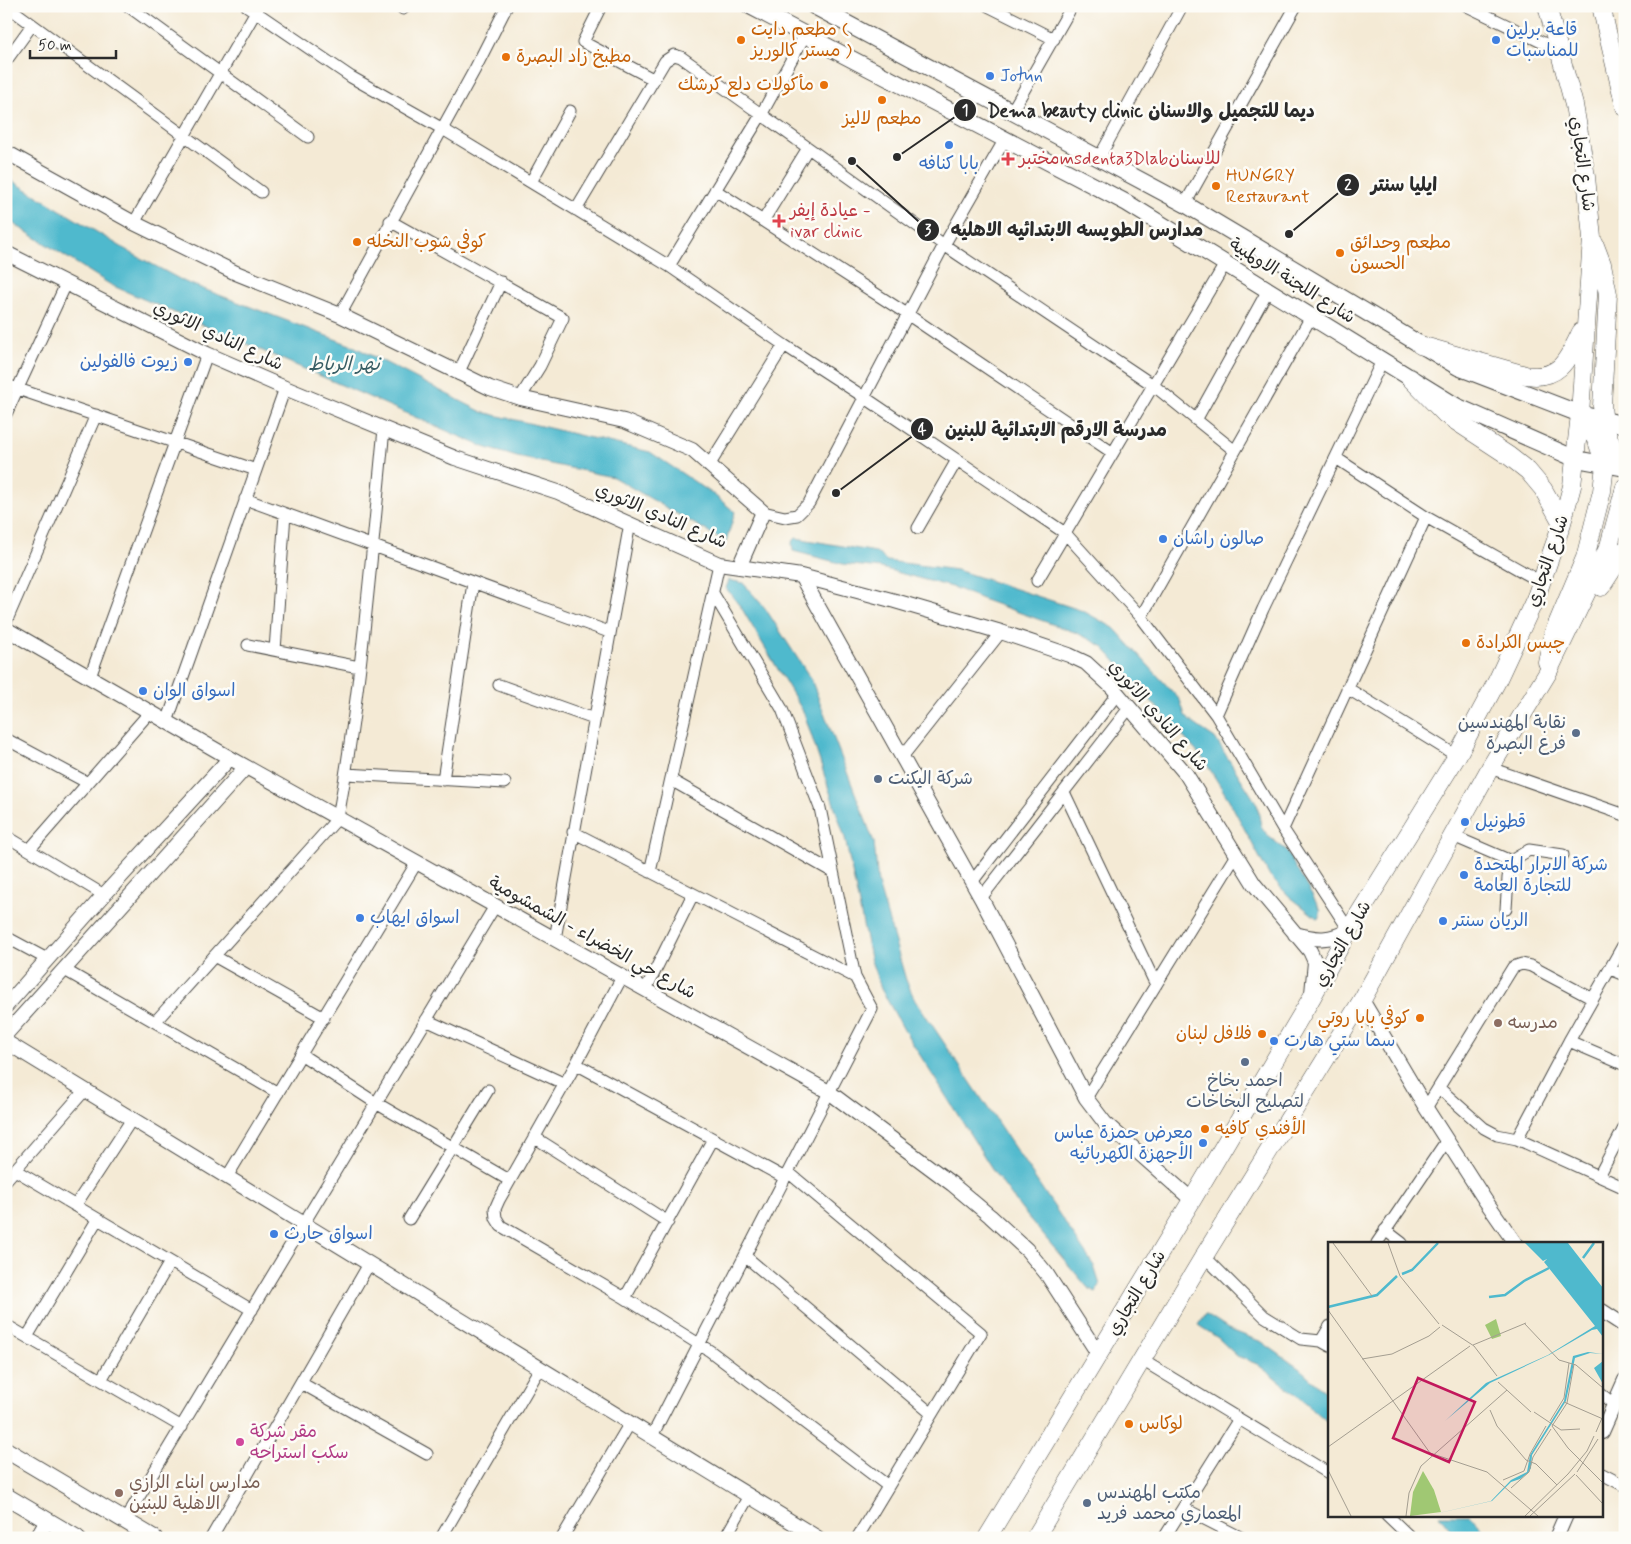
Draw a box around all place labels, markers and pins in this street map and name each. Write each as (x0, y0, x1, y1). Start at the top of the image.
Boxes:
place label: مطعم دايت ( مستر كالوريز ) (749, 18, 852, 63)
place label: قاعة برلين للمناسبات (1506, 18, 1578, 63)
marker: مطعم دايت ( مستر كالوريز ) (735, 34, 747, 46)
marker: قاعة برلين للمناسبات (1490, 34, 1502, 46)
place label: مطبخ زاد البصرة (516, 45, 631, 69)
marker: مطبخ زاد البصرة (500, 51, 512, 63)
place label: Jotun (1000, 64, 1043, 88)
marker: Jotun (984, 70, 996, 82)
place label: مأكولات دلع كرشك (678, 73, 814, 97)
marker: مأكولات دلع كرشك (818, 79, 830, 91)
callout: Dema beauty clinic ديما للتجميل والاسنان (952, 93, 1325, 127)
marker: مطعم لاليز (876, 94, 888, 106)
place label: مطعم لاليز (840, 107, 922, 132)
marker: بابا كنافه (943, 139, 955, 151)
place label: مختبرmsdenta3Dlabللاسنان (1017, 147, 1220, 171)
place label: بابا كنافه (919, 152, 979, 176)
marker: مختبرmsdenta3Dlabللاسنان (1001, 152, 1015, 166)
place label: HUNGRY Restaurant (1226, 164, 1310, 209)
callout: ايليا سنتر (1336, 168, 1447, 202)
marker: HUNGRY Restaurant (1210, 180, 1222, 192)
place label: عيادة إيفر - ivar clinic (788, 199, 871, 244)
callout: مدارس الطويسه الابتدائيه الاهليه (916, 213, 1213, 247)
marker: عيادة إيفر - ivar clinic (772, 214, 786, 228)
place label: كوفي شوب النخله (367, 229, 487, 254)
place label: مطعم وحدائق الحسون (1350, 231, 1451, 276)
marker: كوفي شوب النخله (351, 236, 363, 248)
marker: مطعم وحدائق الحسون (1334, 247, 1346, 259)
place label: زيوت فالفولين (80, 350, 178, 374)
marker: زيوت فالفولين (182, 356, 194, 368)
callout: مدرسة الارقم الابتدائية للبنين (909, 412, 1177, 446)
place label: صالون راشان (1173, 527, 1264, 551)
marker: صالون راشان (1157, 533, 1169, 545)
place label: چبس الكرادة (1476, 631, 1565, 655)
marker: چبس الكرادة (1460, 637, 1472, 649)
place label: اسواق الوان (153, 679, 235, 703)
marker: اسواق الوان (137, 685, 149, 697)
place label: نقابة المهندسين فرع البصرة (1458, 711, 1566, 756)
marker: نقابة المهندسين فرع البصرة (1570, 727, 1582, 739)
place label: شركة اليكنت (888, 767, 973, 791)
marker: شركة اليكنت (872, 773, 884, 785)
place label: قطونيل (1475, 810, 1526, 834)
marker: قطونيل (1459, 816, 1471, 828)
place label: شركة الابرار المتحدة للتجارة العامة (1474, 853, 1608, 898)
marker: شركة الابرار المتحدة للتجارة العامة (1458, 869, 1470, 881)
place label: اسواق ايهاب (370, 906, 460, 930)
place label: الريان سنتر (1451, 909, 1528, 933)
marker: اسواق ايهاب (354, 912, 366, 924)
marker: الريان سنتر (1437, 915, 1449, 927)
place label: كوفي بابا روتي (1318, 1005, 1410, 1033)
place label: مدرسه (1508, 1011, 1558, 1035)
marker: كوفي بابا روتي (1414, 1012, 1426, 1024)
marker: مدرسه (1492, 1017, 1504, 1029)
place label: فلافل لبنان (1176, 1022, 1252, 1046)
marker: فلافل لبنان (1256, 1028, 1268, 1040)
place label: سما ستي هارت (1284, 1029, 1395, 1056)
marker: سما ستي هارت (1268, 1035, 1280, 1047)
marker: احمد بخاخ لتصليح البخاخات (1239, 1056, 1251, 1068)
place label: احمد بخاخ لتصليح البخاخات (1186, 1069, 1304, 1114)
place label: الأفندي كافيه (1215, 1116, 1306, 1141)
place label: معرض حمزة عباس الأجهزة الكهربائيه (1054, 1121, 1193, 1166)
marker: الأفندي كافيه (1199, 1123, 1211, 1135)
marker: معرض حمزة عباس الأجهزة الكهربائيه (1197, 1137, 1209, 1149)
place label: اسواق حارث (284, 1222, 373, 1246)
marker: اسواق حارث (268, 1228, 280, 1240)
place label: لوكاس (1139, 1412, 1183, 1436)
marker: لوكاس (1123, 1418, 1135, 1430)
place label: مقر شركة سكب استراحه (250, 1420, 349, 1465)
marker: مقر شركة سكب استراحه (234, 1436, 246, 1448)
place label: مدارس ابناء الرازي الاهلية للبنين (129, 1471, 261, 1516)
place label: مكتب المهندس المعماري محمد فريد (1097, 1481, 1242, 1526)
marker: مدارس ابناء الرازي الاهلية للبنين (113, 1487, 125, 1499)
marker: مكتب المهندس المعماري محمد فريد (1081, 1497, 1093, 1509)

